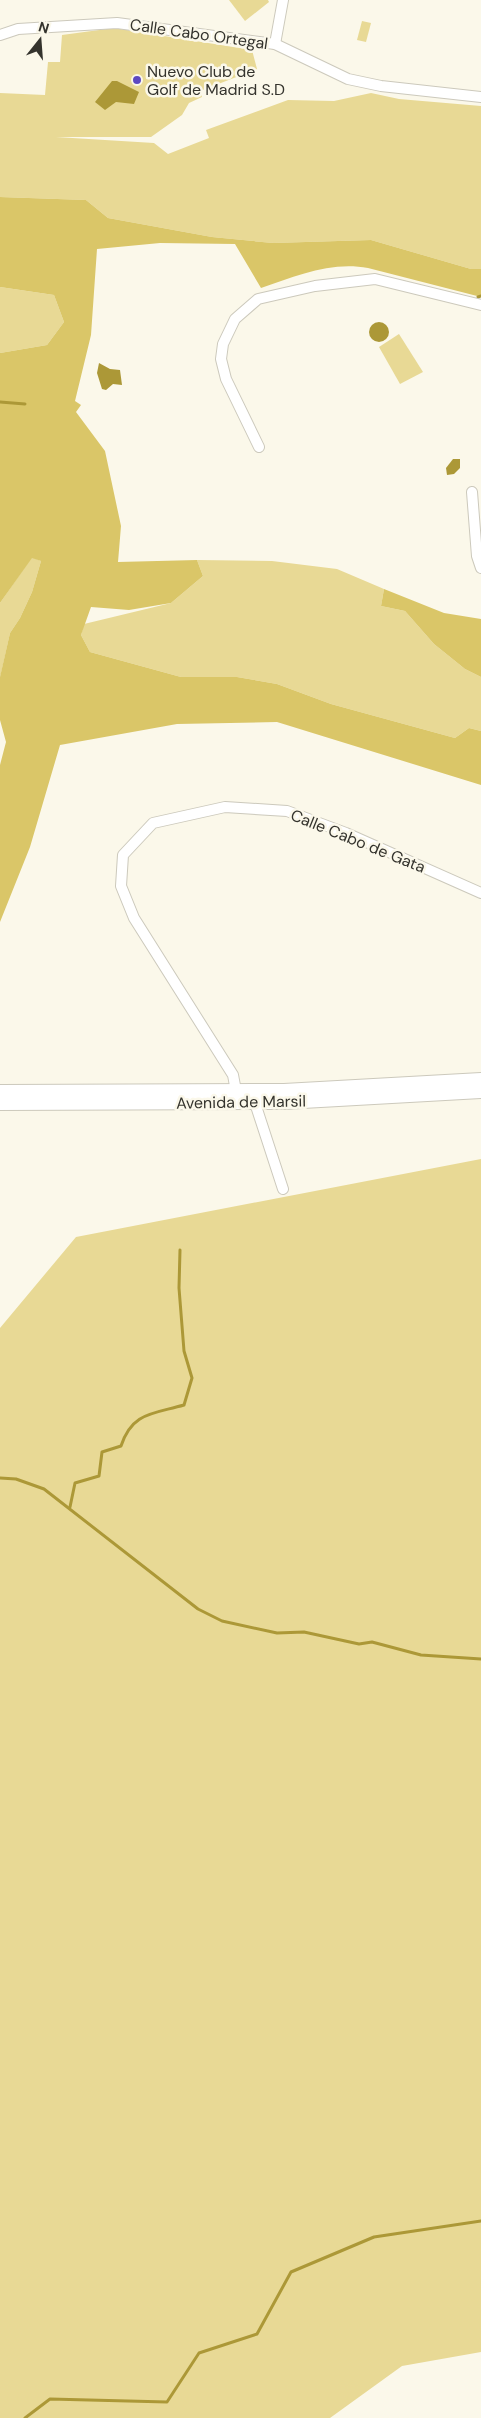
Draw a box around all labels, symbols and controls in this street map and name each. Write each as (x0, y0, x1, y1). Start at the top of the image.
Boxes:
street label: Calle Cabo Ortegal (129, 14, 269, 54)
north arrow (15, 15, 65, 65)
text: N (36, 17, 51, 38)
place label: Nuevo Club de Golf de Madrid S.D (147, 61, 285, 100)
marker: Nuevo Club de Golf de Madrid S.D (131, 74, 143, 86)
street label: Calle Cabo de Gata (288, 804, 428, 878)
street label: Avenida de Marsil (176, 1090, 306, 1114)

